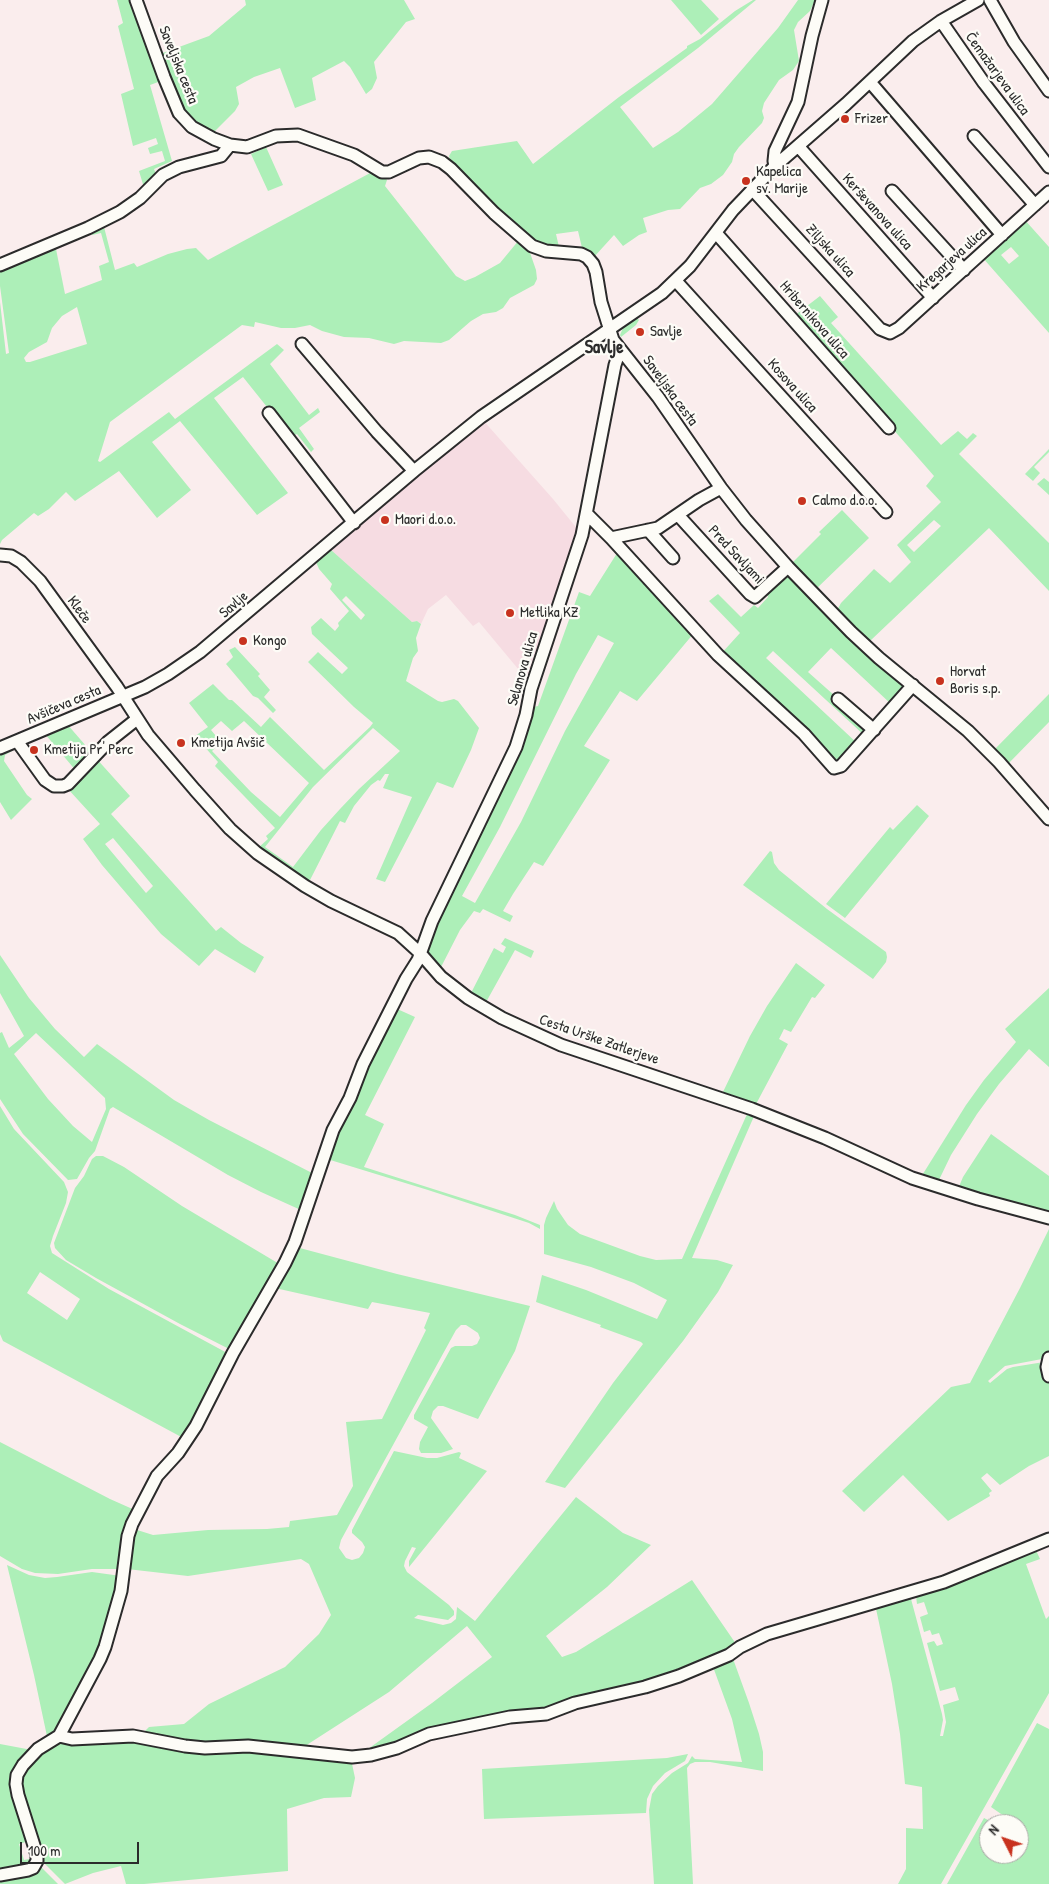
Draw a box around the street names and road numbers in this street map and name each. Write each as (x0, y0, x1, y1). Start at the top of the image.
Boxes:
street label: Saveljska cesta (154, 24, 202, 106)
street label: Čemažarjeva ulica (961, 29, 1033, 119)
street label: Kerševanova ulica (838, 170, 916, 254)
street label: Ziljska ulica (802, 221, 858, 281)
street label: Kregarjeva ulica (913, 224, 991, 296)
street label: Hribernikova ulica (775, 278, 853, 362)
street label: Saveljska cesta (639, 352, 701, 430)
street label: Kosova ulica (763, 355, 821, 417)
street label: Pred Savljami (704, 522, 768, 588)
street label: Savlje (216, 588, 252, 622)
street label: Kleče (63, 593, 95, 627)
street label: Selanova ulica (504, 630, 542, 708)
street label: Avšičeva cesta (25, 681, 103, 729)
street label: Cesta Urške Zatlerjeve (537, 1011, 661, 1069)

